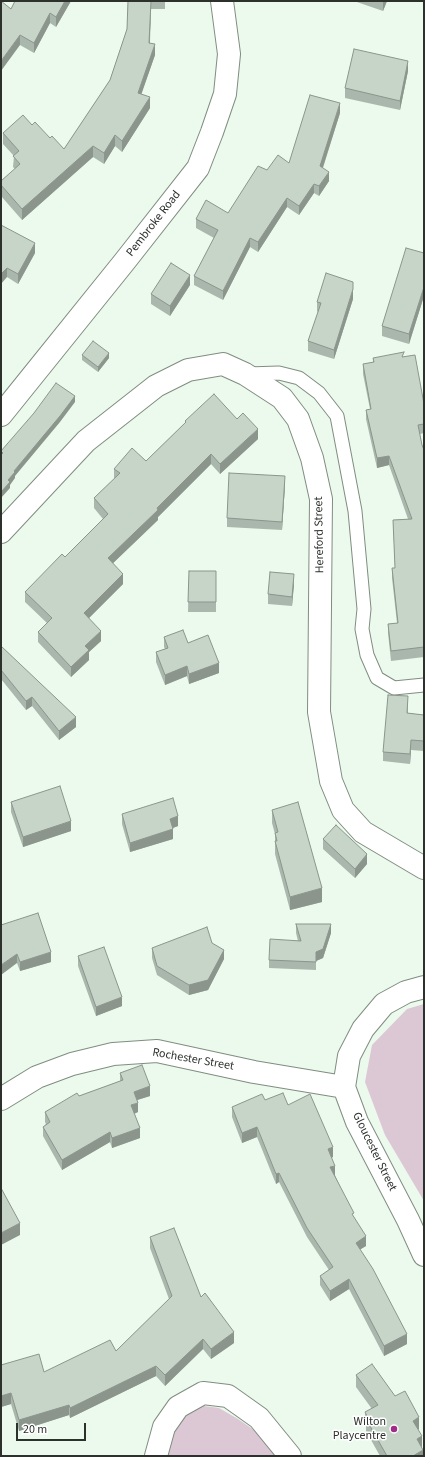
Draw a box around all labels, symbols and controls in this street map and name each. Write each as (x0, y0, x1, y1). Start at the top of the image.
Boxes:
street label: Pembroke Road (124, 188, 184, 260)
street label: Hereford Street (312, 496, 328, 574)
street label: Rochester Street (151, 1046, 235, 1074)
street label: Gloucester Street (349, 1110, 399, 1194)
scale bar (18, 1415, 88, 1441)
place label: Wilton Playcentre (333, 1415, 386, 1443)
text: 20 m (23, 1421, 47, 1438)
marker: Wilton Playcentre (389, 1424, 399, 1434)

